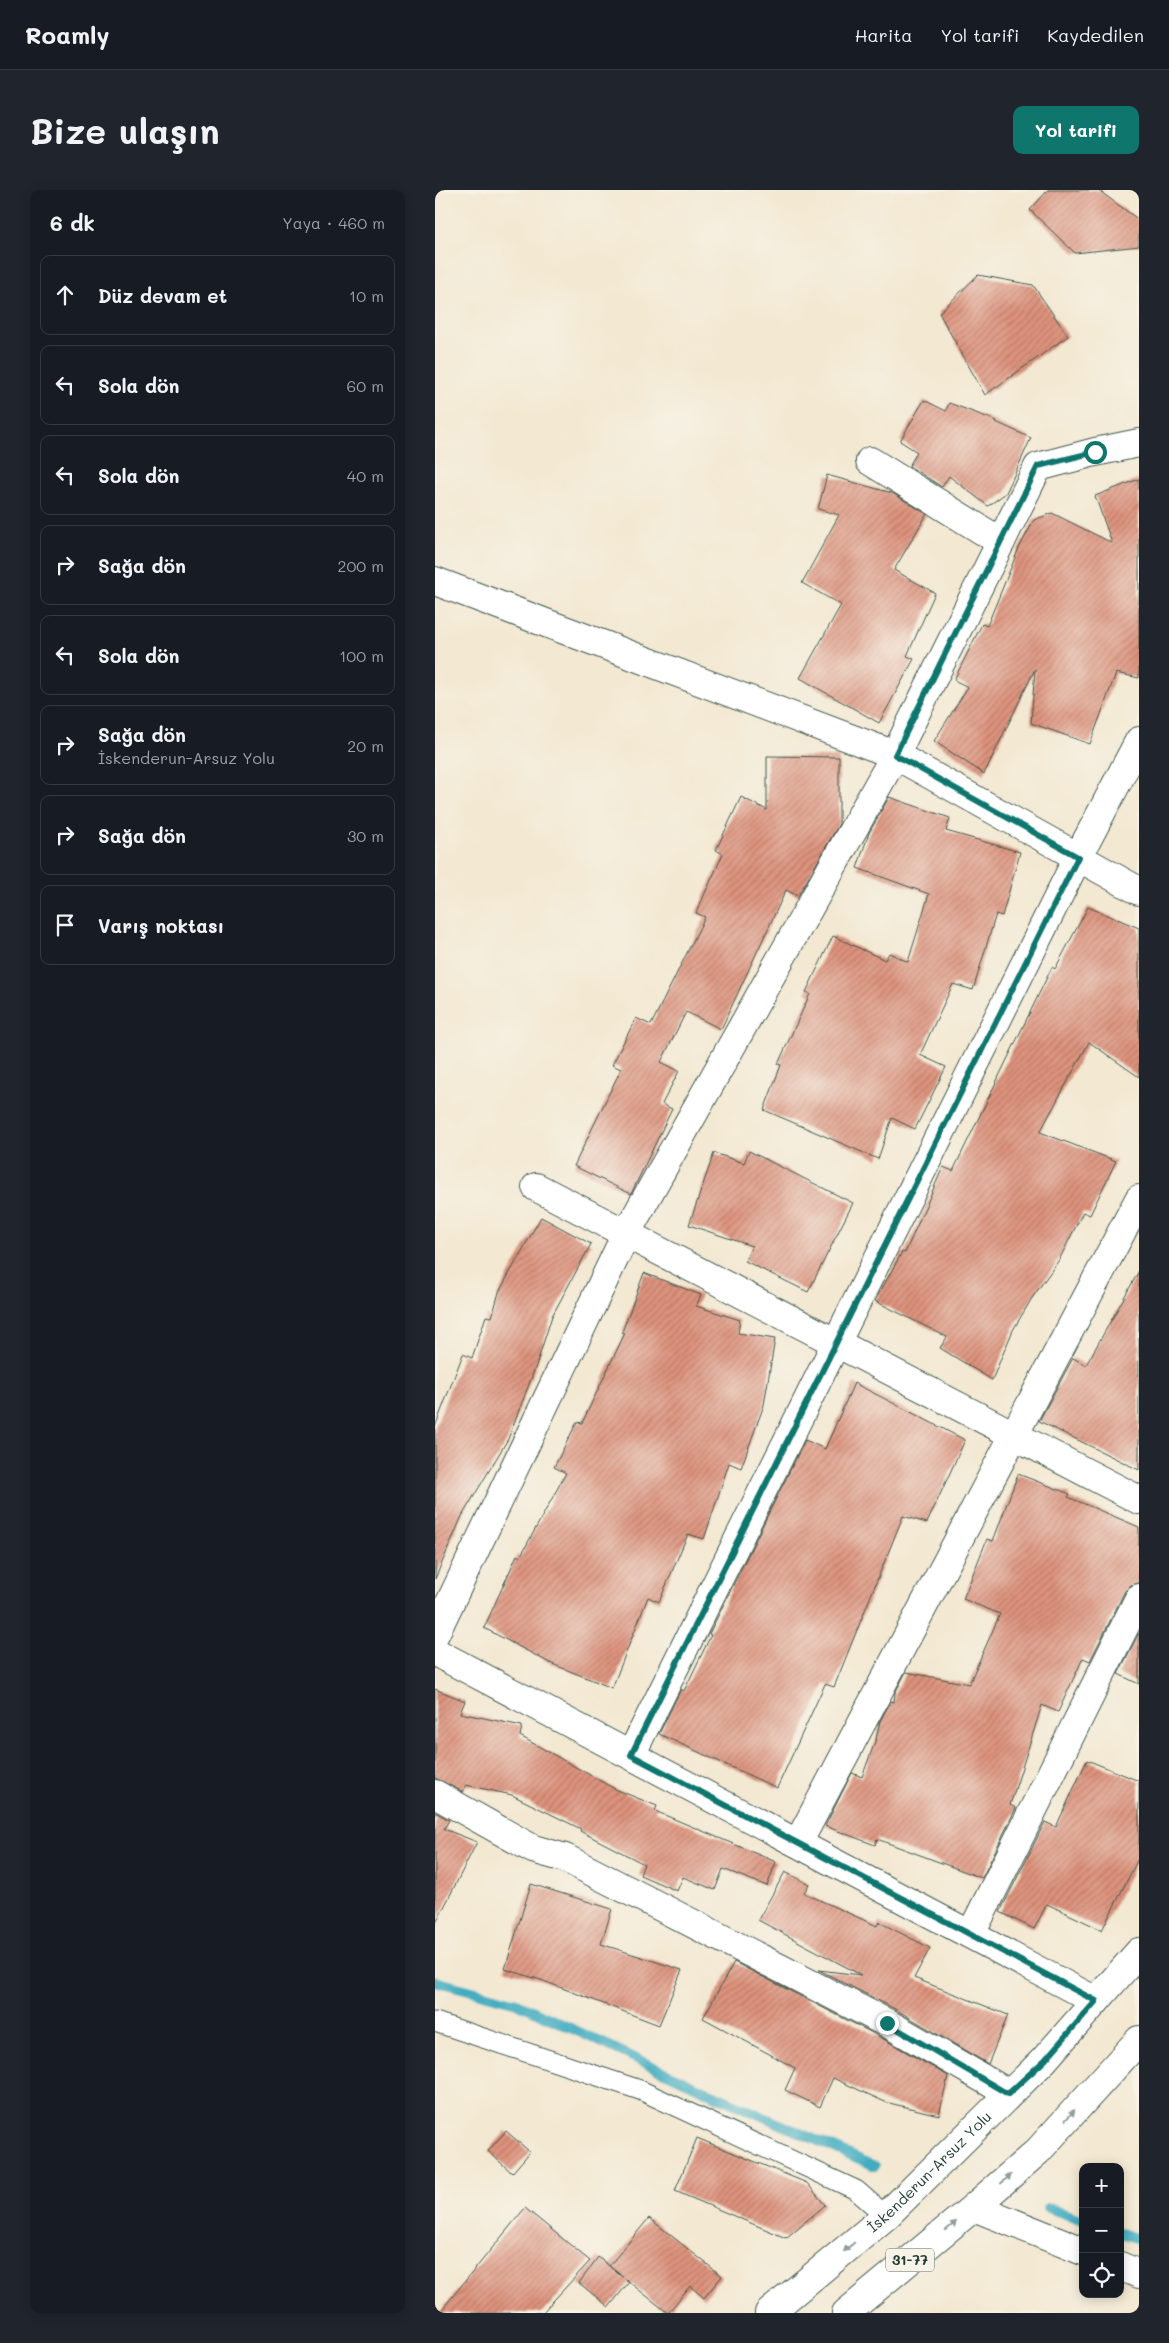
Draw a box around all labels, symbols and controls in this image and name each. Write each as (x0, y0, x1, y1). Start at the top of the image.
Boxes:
text: Roamly (25, 19, 109, 50)
text: Harita (855, 23, 912, 47)
text: Yol tarifi (940, 23, 1019, 47)
text: Kaydedilen (1047, 23, 1144, 47)
button: Yol tarifi (1013, 106, 1139, 154)
text: Bize ulaşın (30, 107, 220, 153)
text: 6 dk (50, 209, 95, 236)
text: Yaya · 460 m (282, 212, 385, 233)
icon: ahead (51, 281, 79, 309)
text: Düz devam et (98, 283, 227, 308)
text: 10 m (349, 285, 384, 306)
icon: left (51, 371, 79, 399)
text: Sola dön (98, 373, 180, 398)
text: 60 m (347, 375, 384, 396)
route start (1084, 441, 1107, 464)
icon: left (51, 461, 79, 489)
text: Sola dön (98, 463, 180, 488)
text: 40 m (347, 465, 384, 486)
icon: right (51, 551, 79, 579)
text: Sağa dön (98, 553, 186, 578)
text: 200 m (337, 555, 384, 576)
icon: left (51, 641, 79, 669)
text: Sola dön (98, 643, 180, 668)
text: 100 m (339, 645, 384, 666)
text: Sağa dön (98, 722, 186, 747)
icon: right (51, 731, 79, 759)
text: 20 m (347, 735, 384, 756)
text: İskenderun-Arsuz Yolu (98, 747, 275, 768)
icon: right (51, 821, 79, 849)
text: Sağa dön (98, 823, 186, 848)
text: 30 m (347, 825, 384, 846)
icon: arrive (51, 911, 79, 939)
text: Varış noktası (98, 913, 224, 938)
route end (876, 2012, 899, 2035)
street label: İskenderun-Arsuz Yolu (863, 2106, 996, 2236)
one-way arrow (1065, 2108, 1076, 2121)
map controls (1079, 2163, 1124, 2298)
button: + (1079, 2163, 1124, 2208)
one-way arrow (999, 2173, 1011, 2185)
button: − (1079, 2208, 1124, 2253)
one-way arrow (944, 2221, 957, 2232)
one-way arrow (843, 2241, 856, 2252)
road number: 31-77 (886, 2248, 934, 2272)
button: locate (1079, 2253, 1124, 2298)

